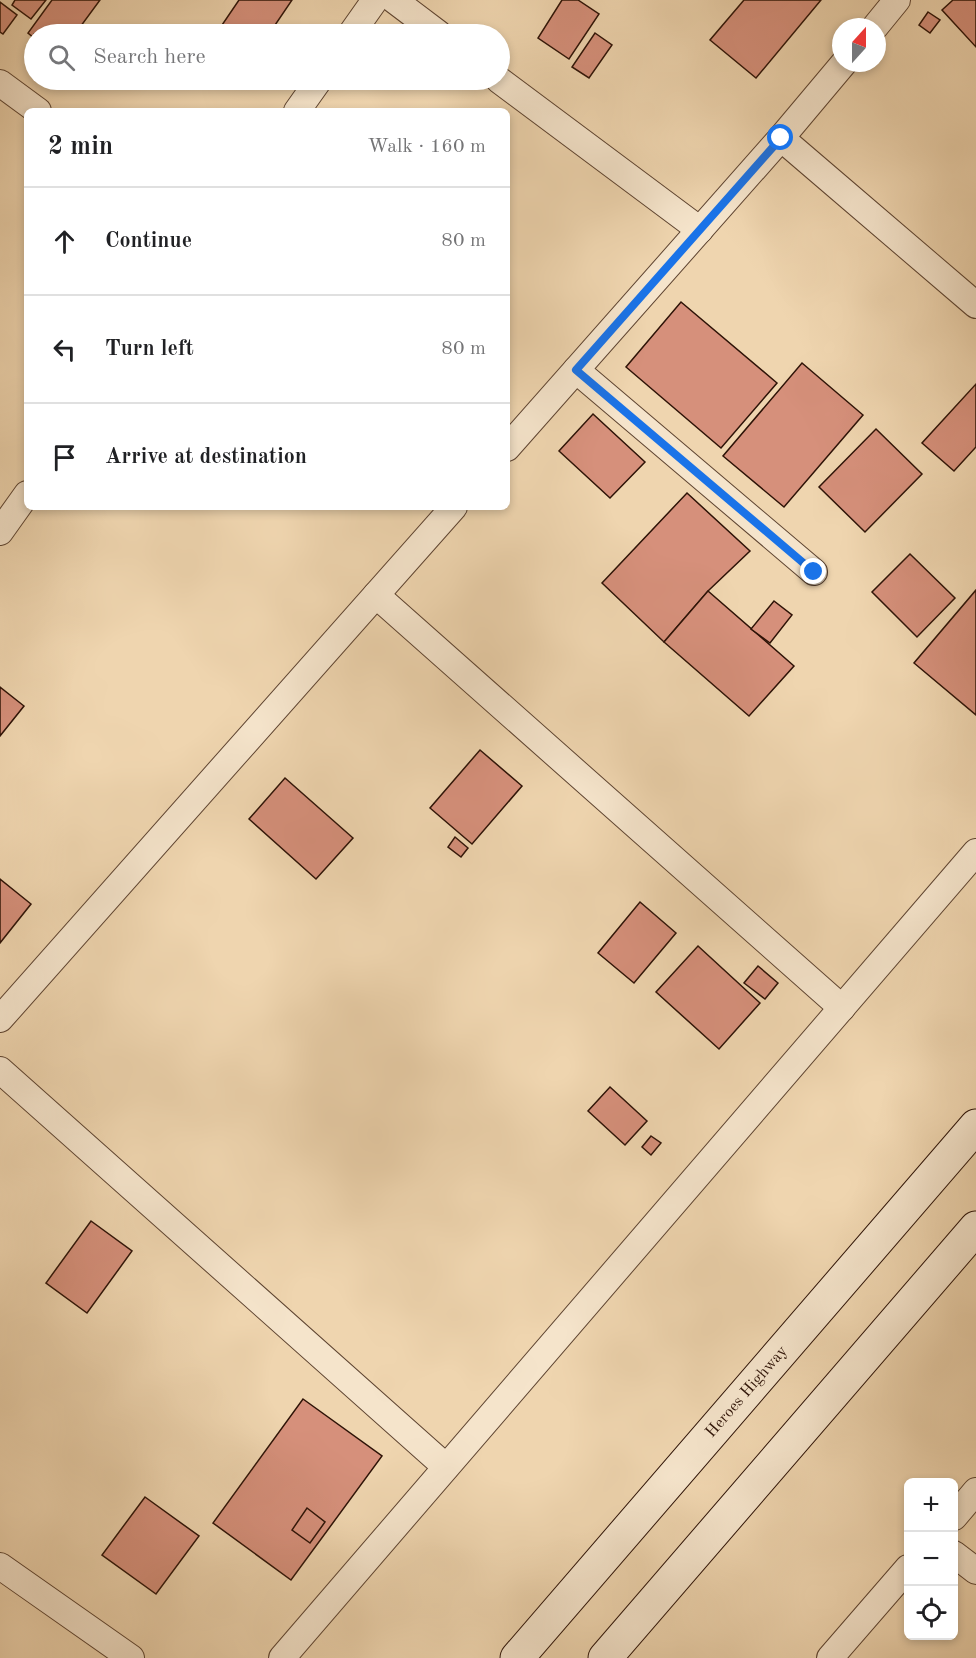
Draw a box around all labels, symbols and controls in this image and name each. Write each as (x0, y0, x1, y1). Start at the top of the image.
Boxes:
north arrow (832, 18, 886, 72)
search box (24, 24, 510, 90)
icon: search (45, 41, 78, 74)
text: Search here (93, 46, 206, 68)
route start (767, 124, 793, 150)
text: 2 min (48, 134, 113, 160)
text: Walk · 160 m (367, 137, 486, 157)
icon: ahead (48, 225, 81, 258)
text: Continue (105, 230, 192, 252)
text: 80 m (441, 231, 486, 251)
icon: left (48, 333, 81, 366)
text: Turn left (105, 338, 194, 360)
text: 80 m (441, 339, 486, 359)
icon: arrive (48, 441, 81, 474)
text: Arrive at destination (105, 446, 307, 468)
route end (800, 558, 826, 584)
street label: Heroes Highway (703, 1343, 791, 1441)
map controls (904, 1478, 958, 1640)
button: + (904, 1478, 958, 1532)
button: − (904, 1532, 958, 1586)
button: locate (904, 1586, 958, 1640)

